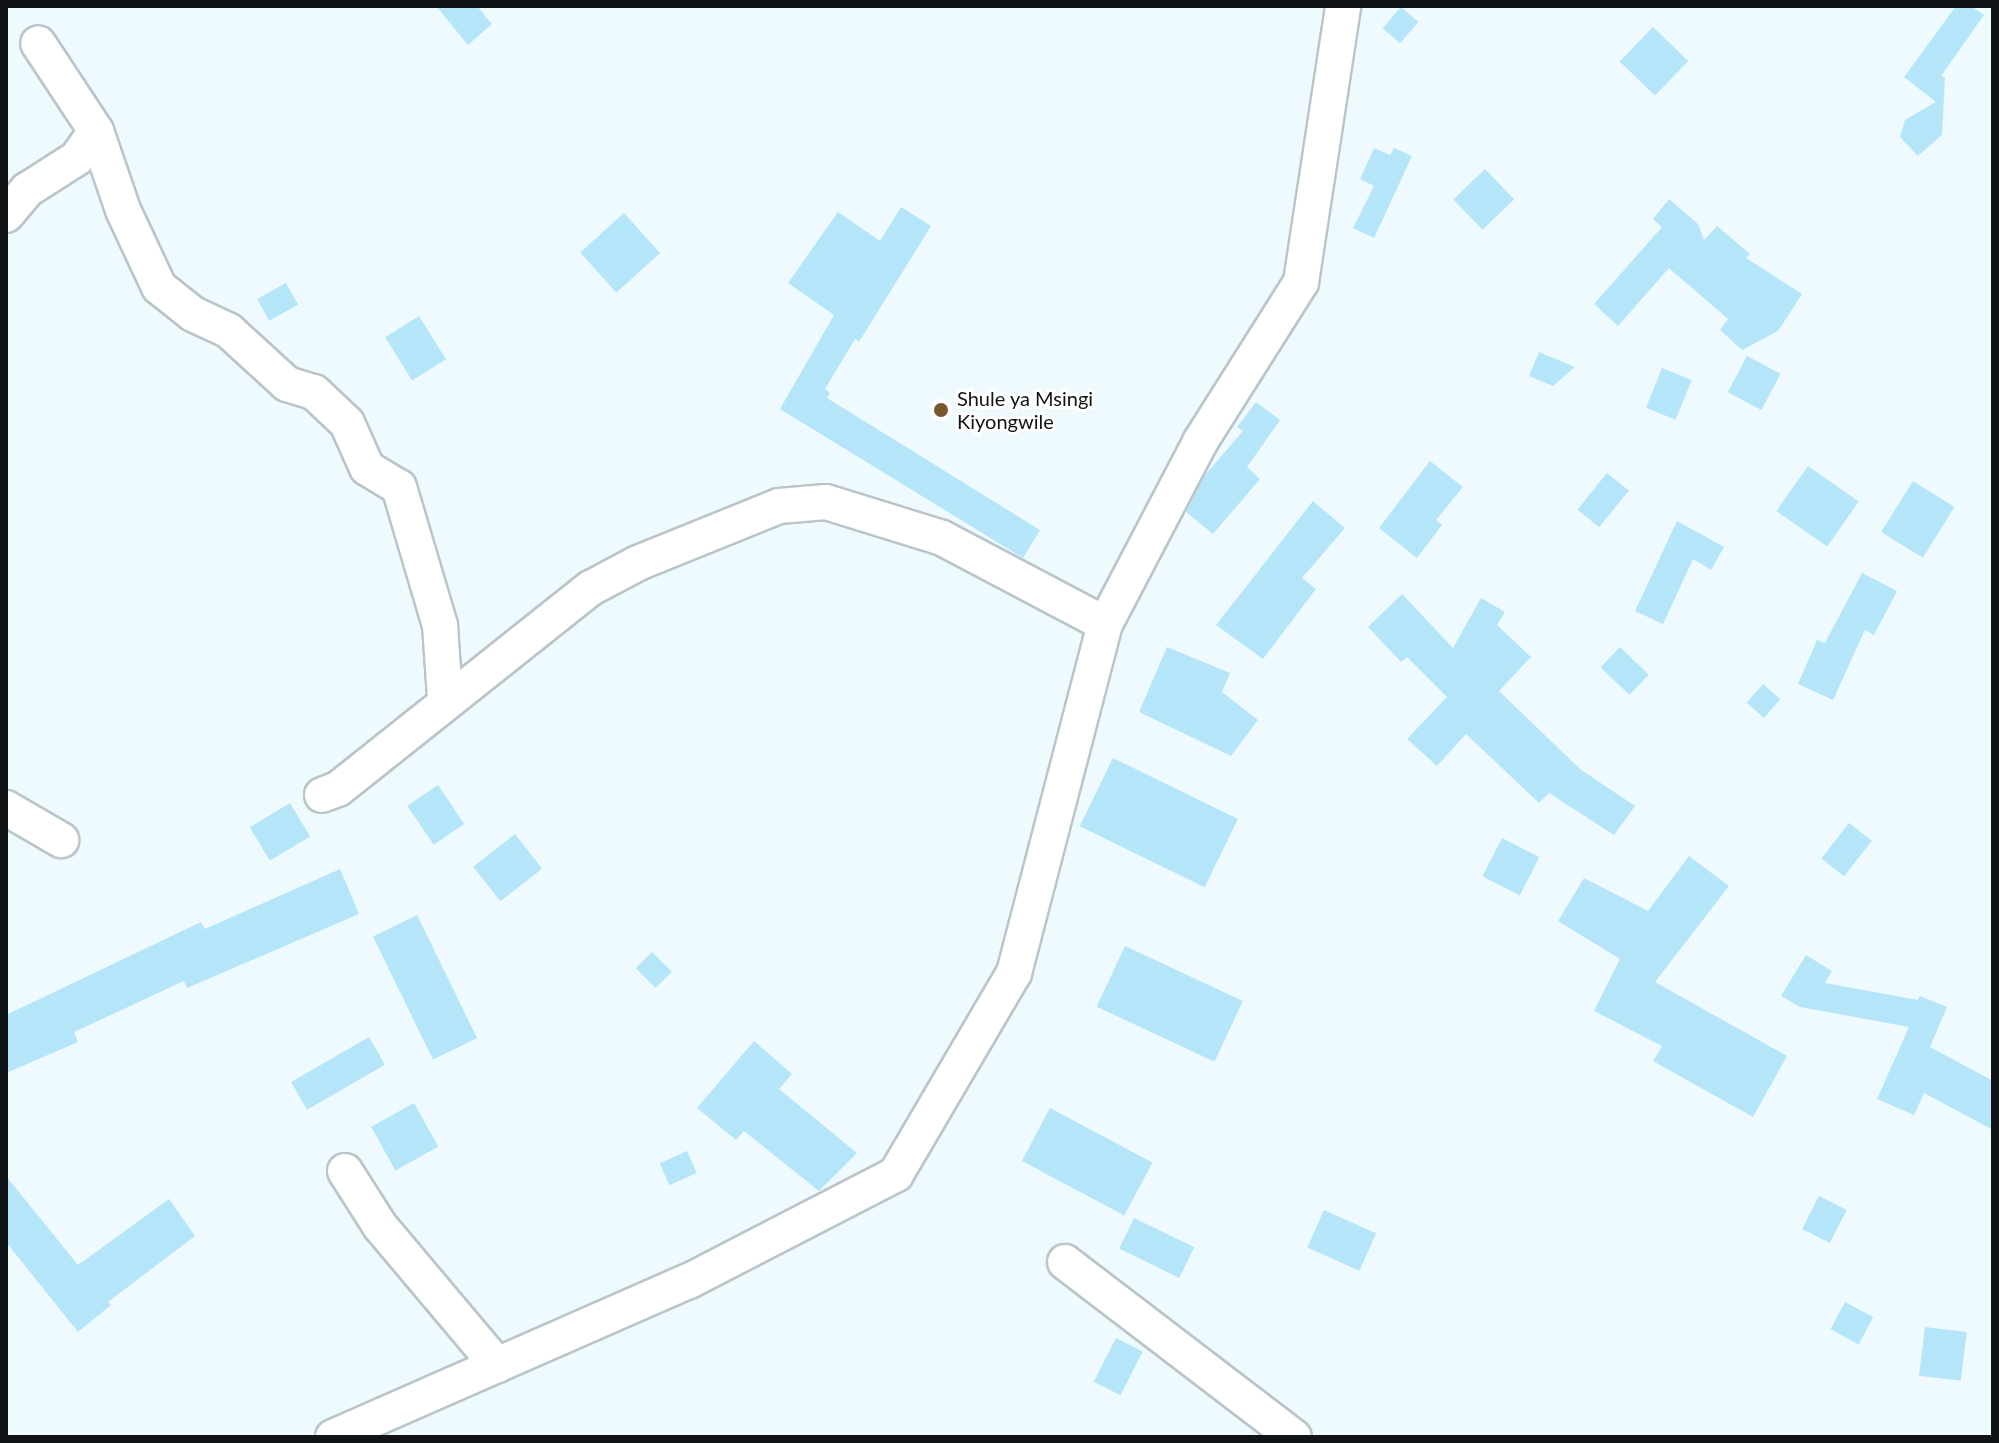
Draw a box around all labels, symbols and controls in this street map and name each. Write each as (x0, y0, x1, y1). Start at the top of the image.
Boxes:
place label: Shule ya Msingi Kiyongwile (957, 386, 1094, 433)
marker: Shule ya Msingi Kiyongwile (932, 401, 950, 419)

